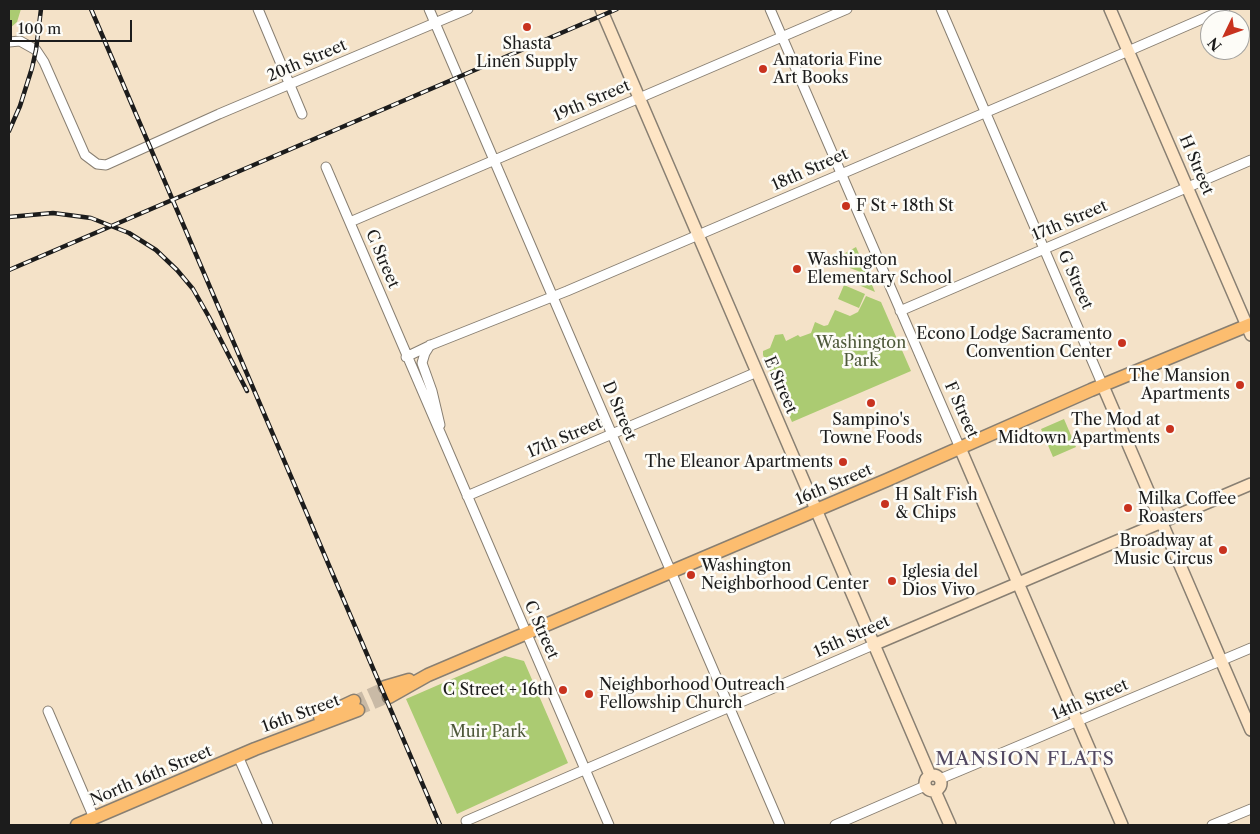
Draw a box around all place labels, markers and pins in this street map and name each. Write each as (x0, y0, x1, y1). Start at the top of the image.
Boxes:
marker: Shasta Linen Supply (521, 21, 533, 33)
place label: Shasta Linen Supply (476, 34, 578, 72)
place label: Amatoria Fine Art Books (773, 50, 882, 88)
marker: Amatoria Fine Art Books (757, 63, 769, 75)
place label: F St + 18th St (856, 196, 954, 216)
marker: F St + 18th St (840, 200, 852, 212)
place label: Washington Elementary School (807, 250, 952, 288)
marker: Washington Elementary School (791, 263, 803, 275)
place label: Econo Lodge Sacramento Convention Center (916, 324, 1112, 362)
marker: Econo Lodge Sacramento Convention Center (1116, 337, 1128, 349)
place label: The Mansion Apartments (1129, 366, 1230, 404)
marker: The Mansion Apartments (1234, 379, 1246, 391)
marker: Sampino's Towne Foods (865, 397, 877, 409)
place label: Sampino's Towne Foods (820, 410, 922, 448)
place label: The Mod at Midtown Apartments (998, 410, 1160, 448)
marker: The Mod at Midtown Apartments (1164, 423, 1176, 435)
place label: The Eleanor Apartments (645, 452, 833, 472)
marker: The Eleanor Apartments (837, 456, 849, 468)
place label: H Salt Fish & Chips (895, 485, 978, 523)
place label: Milka Coffee Roasters (1138, 489, 1236, 527)
marker: H Salt Fish & Chips (879, 498, 891, 510)
marker: Milka Coffee Roasters (1122, 502, 1134, 514)
place label: Broadway at Music Circus (1114, 531, 1213, 569)
marker: Broadway at Music Circus (1217, 544, 1229, 556)
place label: Washington Neighborhood Center (701, 556, 869, 594)
place label: Iglesia del Dios Vivo (902, 562, 978, 600)
marker: Washington Neighborhood Center (685, 569, 697, 581)
marker: Iglesia del Dios Vivo (886, 575, 898, 587)
place label: Neighborhood Outreach Fellowship Church (599, 675, 785, 713)
place label: C Street + 16th (443, 680, 553, 700)
marker: C Street + 16th (557, 684, 569, 696)
marker: Neighborhood Outreach Fellowship Church (583, 688, 595, 700)

